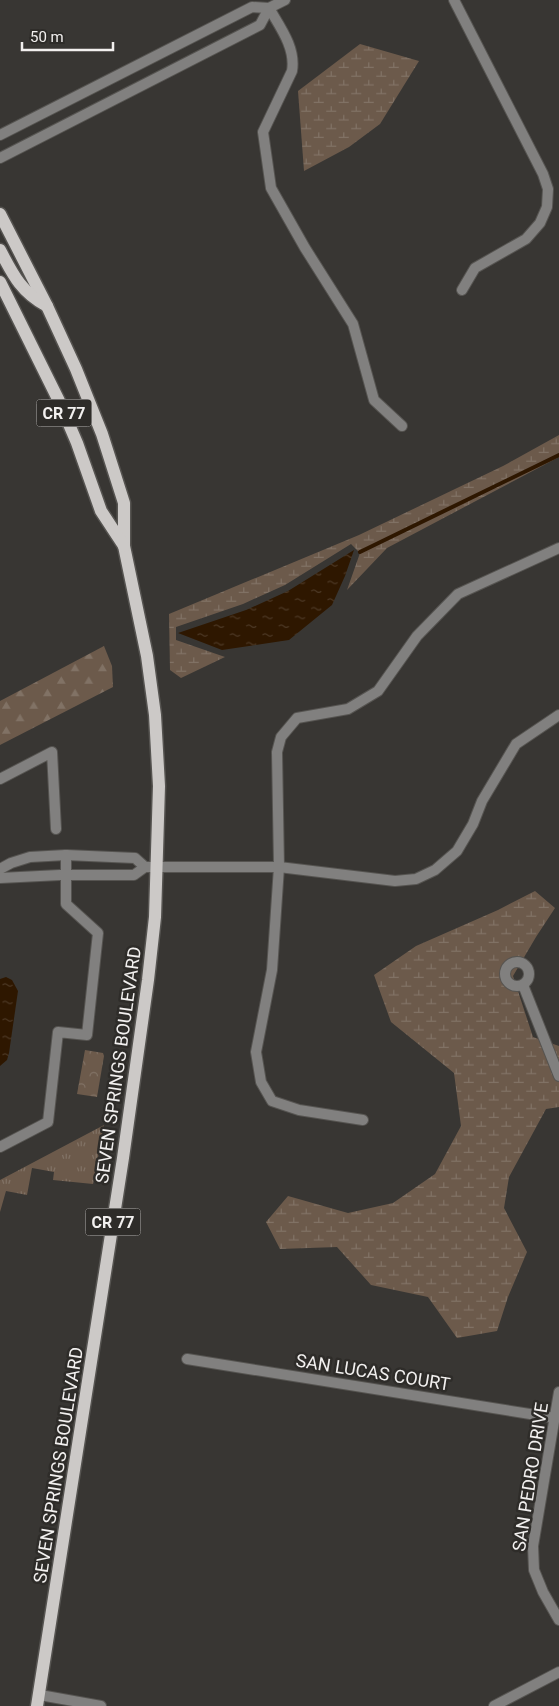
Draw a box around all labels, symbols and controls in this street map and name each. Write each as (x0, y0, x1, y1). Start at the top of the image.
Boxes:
scale bar (22, 20, 114, 52)
text: 50 m (30, 28, 64, 46)
road number: CR 77 (36, 399, 92, 426)
street label: SEVEN SPRINGS BOULEVARD (91, 945, 145, 1185)
road number: CR 77 (86, 1208, 140, 1236)
street label: SEVEN SPRINGS BOULEVARD (29, 1345, 87, 1585)
street label: SAN LUCAS COURT (294, 1349, 452, 1395)
street label: SAN PEDRO DRIVE (508, 1401, 552, 1553)

